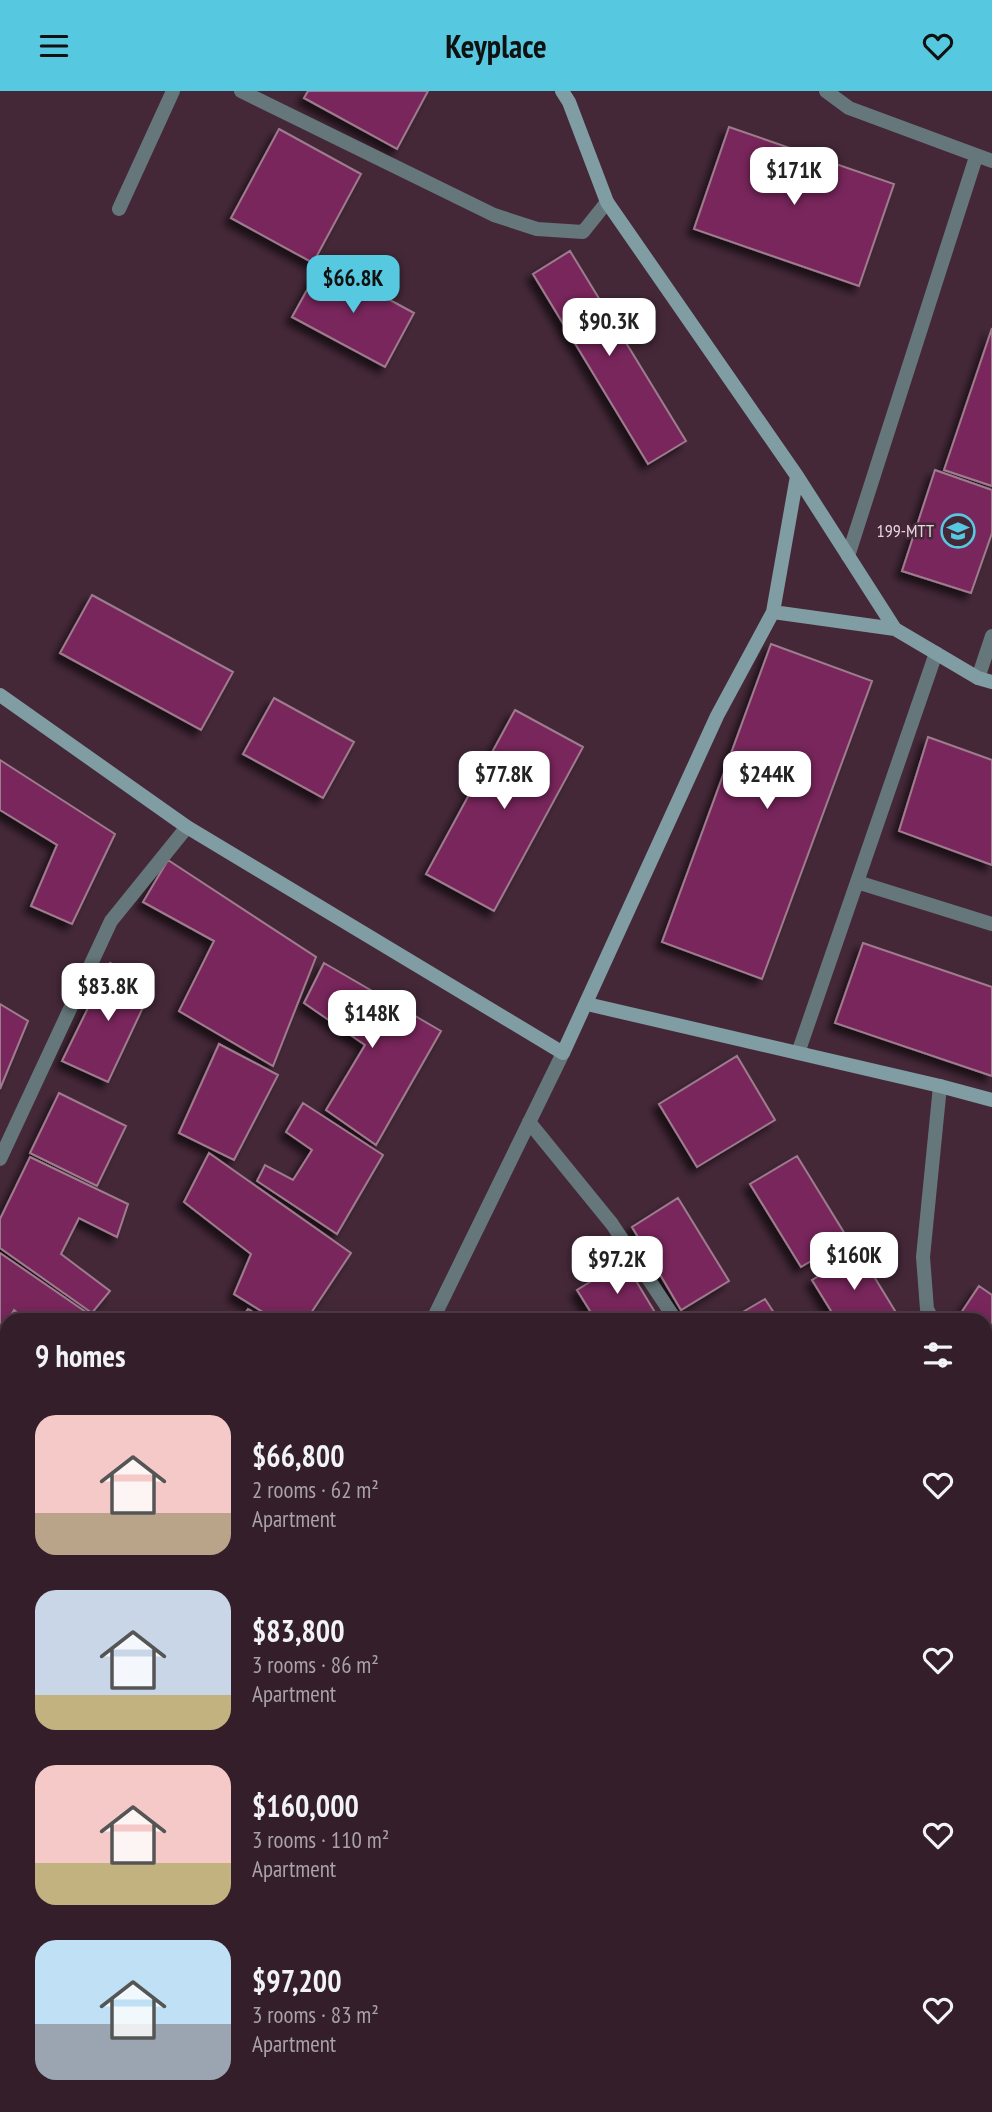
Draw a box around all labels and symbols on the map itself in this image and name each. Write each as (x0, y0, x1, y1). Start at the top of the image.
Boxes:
pin: $171K (745, 148, 843, 207)
pin: $66.8K (296, 255, 410, 315)
pin: $90.3K (552, 299, 666, 358)
school or university icon: 199-MTT (939, 512, 977, 550)
place label: 199-MTT (877, 519, 934, 542)
pin: $77.8K (447, 751, 561, 811)
pin: $244K (718, 751, 816, 811)
pin: $83.8K (51, 963, 165, 1023)
pin: $148K (323, 991, 421, 1050)
pin: $160K (805, 1233, 903, 1292)
pin: $97.2K (560, 1237, 674, 1296)

